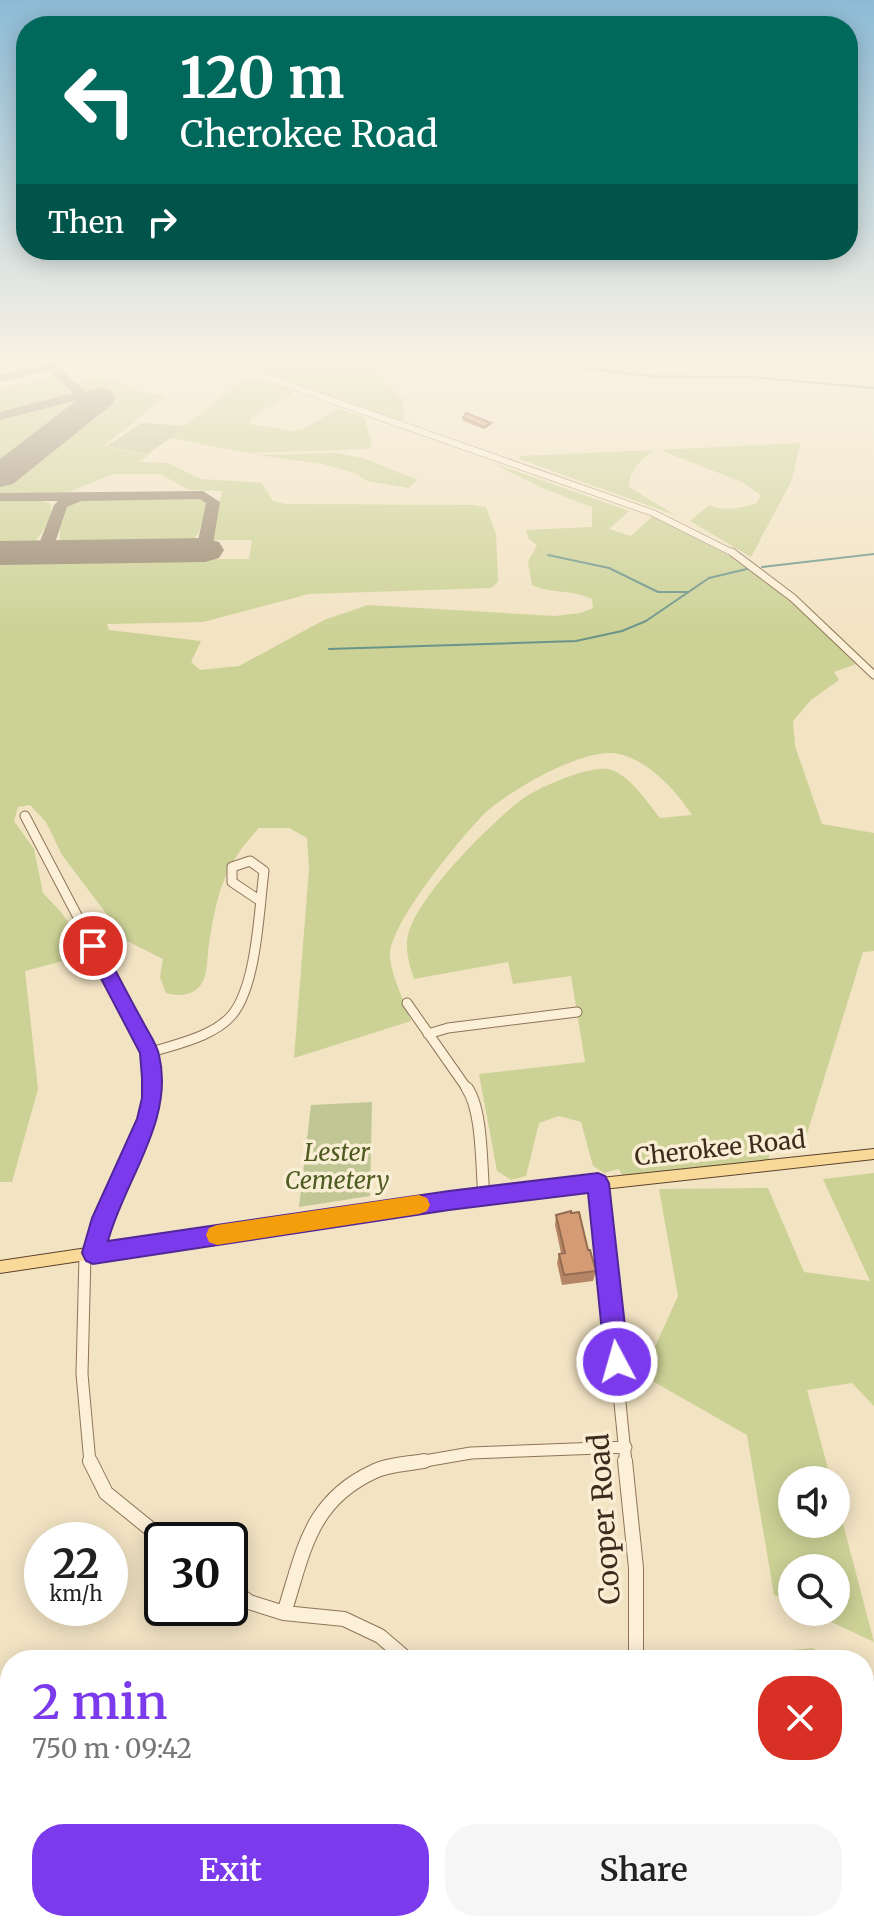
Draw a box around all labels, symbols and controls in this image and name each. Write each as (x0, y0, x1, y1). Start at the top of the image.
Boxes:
text: 120 m (180, 43, 344, 113)
icon: left (48, 48, 152, 152)
text: Cherokee Road (180, 112, 438, 157)
icon: right (140, 200, 184, 244)
text: Then (48, 203, 124, 241)
pin (59, 912, 127, 980)
icon: arrive (71, 924, 115, 968)
street label: Cherokee Road (633, 1124, 807, 1172)
park label: Lester Cemetery (285, 1137, 389, 1196)
position arrow (575, 1320, 659, 1404)
street label: Cooper Road (580, 1432, 628, 1606)
map controls (778, 1466, 850, 1626)
button: sound (778, 1466, 850, 1538)
speed limit sign: 30 (144, 1522, 248, 1626)
text: 22 (53, 1539, 99, 1589)
button: search (778, 1554, 850, 1626)
text: km/h (50, 1581, 102, 1606)
text: 2 min (32, 1672, 168, 1732)
button: close (758, 1676, 842, 1760)
text: 750 m · 09:42 (32, 1732, 192, 1765)
button: Exit (32, 1824, 429, 1916)
button: Share (445, 1824, 842, 1916)

